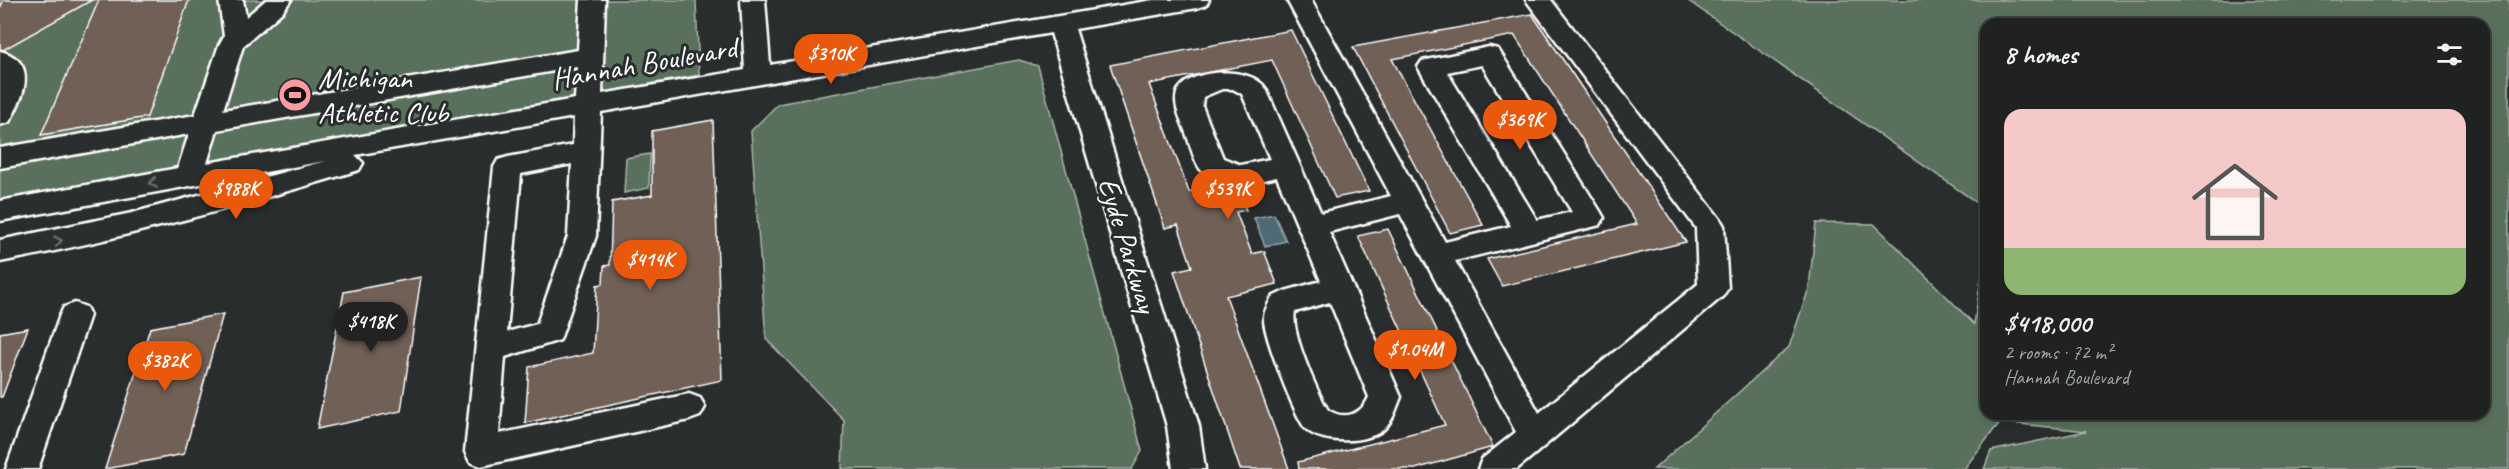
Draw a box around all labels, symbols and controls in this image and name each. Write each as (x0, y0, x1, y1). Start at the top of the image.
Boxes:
street label: Hannah Boulevard (549, 27, 744, 98)
pin: $310K (789, 34, 873, 85)
text: 8 homes (2004, 38, 2077, 71)
icon: filters (2433, 38, 2466, 71)
text: $310K (808, 41, 854, 66)
place label: Michigan Athletic Club (318, 59, 450, 131)
sports icon: Michigan Athletic Club (277, 77, 313, 113)
pin: $369K (1478, 100, 1562, 151)
text: $369K (1497, 107, 1543, 132)
icon: home (2181, 148, 2289, 256)
pin: $988K (194, 169, 278, 220)
pin: $539K (1186, 169, 1270, 220)
street label: Eyde Parkway (1090, 173, 1167, 320)
one-way arrow (148, 176, 158, 189)
text: $988K (213, 176, 259, 201)
text: $539K (1205, 176, 1251, 201)
one-way arrow (52, 235, 62, 248)
pin: $414K (608, 240, 692, 291)
text: $414K (627, 247, 673, 272)
pin: $418K (329, 302, 413, 353)
text: $418,000 (2004, 307, 2091, 340)
text: $418K (348, 309, 394, 334)
pin: $1.04M (1366, 330, 1464, 381)
text: $1.04M (1388, 337, 1442, 362)
text: 2 rooms · 72 m² (2004, 340, 2112, 365)
pin: $382K (123, 341, 207, 392)
text: $382K (142, 348, 188, 373)
text: Hannah Boulevard (2004, 365, 2129, 390)

